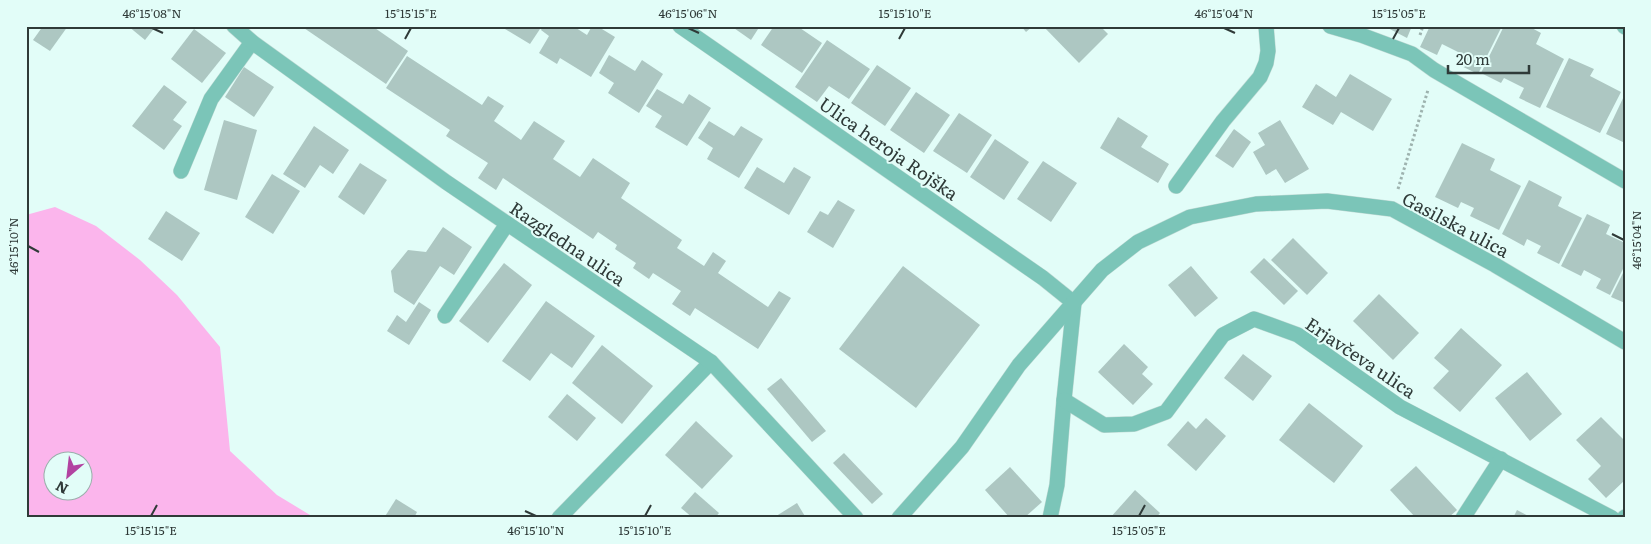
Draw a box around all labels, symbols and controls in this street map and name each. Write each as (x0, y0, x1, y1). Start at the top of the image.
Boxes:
text: 46°15'08"N (122, 4, 182, 22)
text: 15°15'15"E (385, 4, 437, 22)
text: 46°15'06"N (659, 4, 717, 22)
text: 15°15'10"E (879, 4, 932, 22)
text: 46°15'04"N (1194, 4, 1254, 22)
text: 15°15'05"E (1372, 4, 1426, 22)
scale bar (1448, 42, 1530, 74)
text: 20 m (1456, 47, 1490, 70)
street label: Ulica heroja Rojška (814, 90, 964, 206)
street label: Gasilska ulica (1398, 184, 1515, 264)
street label: Razgledna ulica (505, 194, 632, 292)
text: 46°15'04"N (1627, 210, 1645, 270)
text: 46°15'10"N (4, 217, 22, 275)
street label: Erjavčeva ulica (1300, 310, 1422, 404)
north arrow (42, 452, 92, 502)
text: N (51, 477, 71, 500)
text: 15°15'15"E (125, 521, 177, 539)
text: 46°15'10"N (507, 521, 565, 539)
text: 15°15'10"E (619, 521, 672, 539)
text: 15°15'05"E (1112, 521, 1166, 539)

